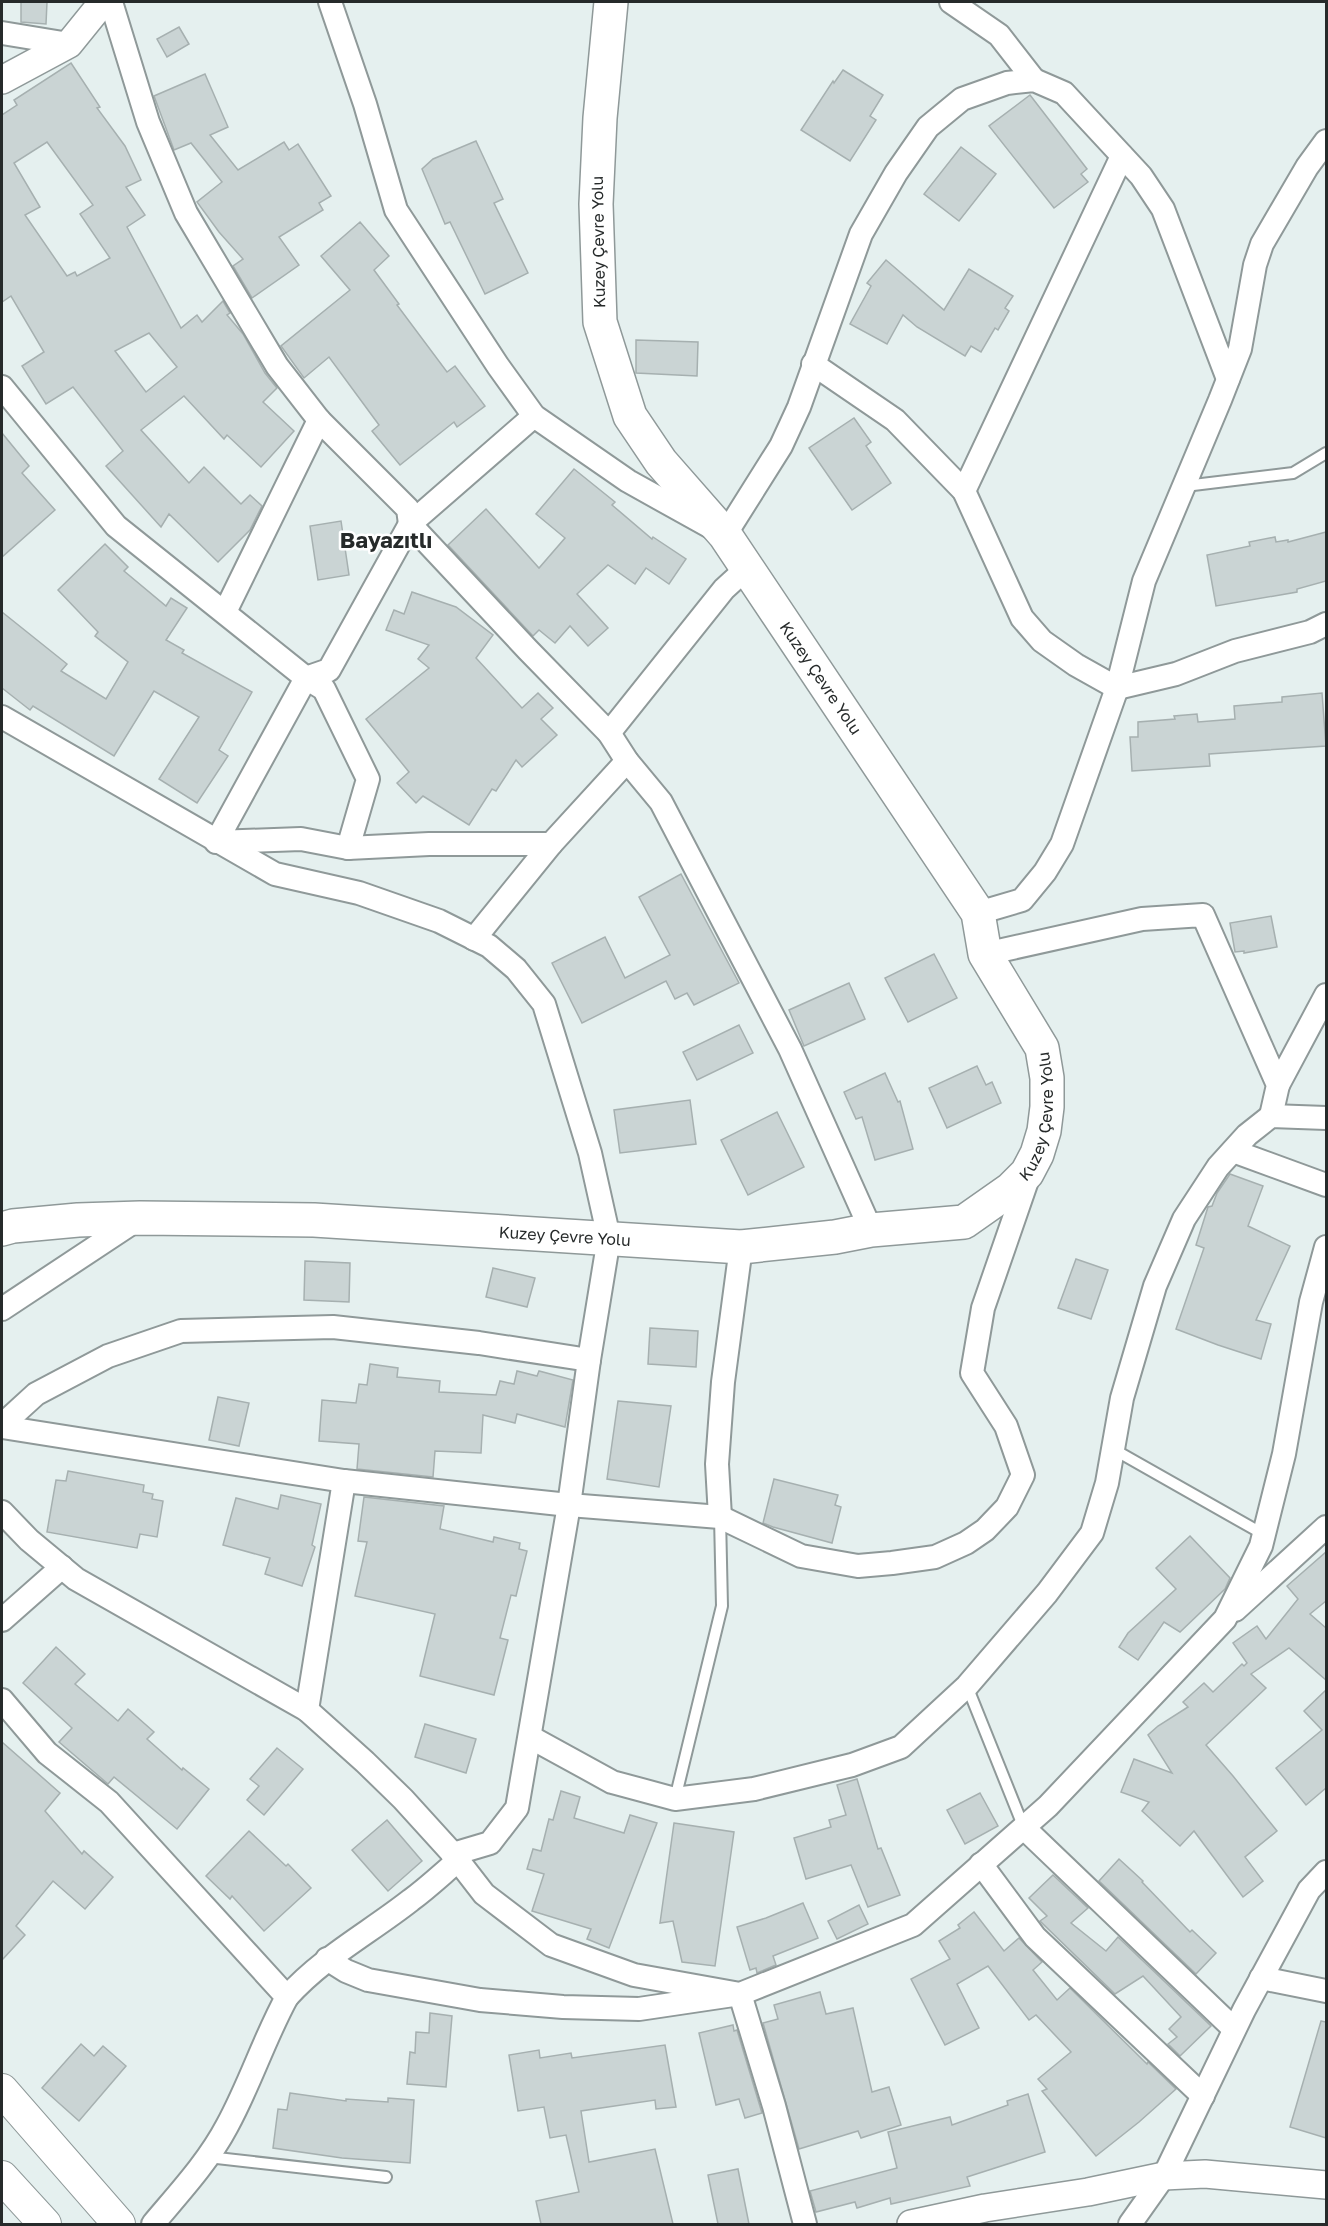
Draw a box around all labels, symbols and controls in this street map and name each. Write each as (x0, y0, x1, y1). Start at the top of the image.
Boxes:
street label: Kuzey Çevre Yolu (587, 176, 609, 308)
district label: Bayazıtlı (340, 526, 432, 553)
street label: Kuzey Çevre Yolu (776, 618, 866, 738)
street label: Kuzey Çevre Yolu (1015, 1051, 1057, 1185)
street label: Kuzey Çevre Yolu (498, 1222, 631, 1250)

